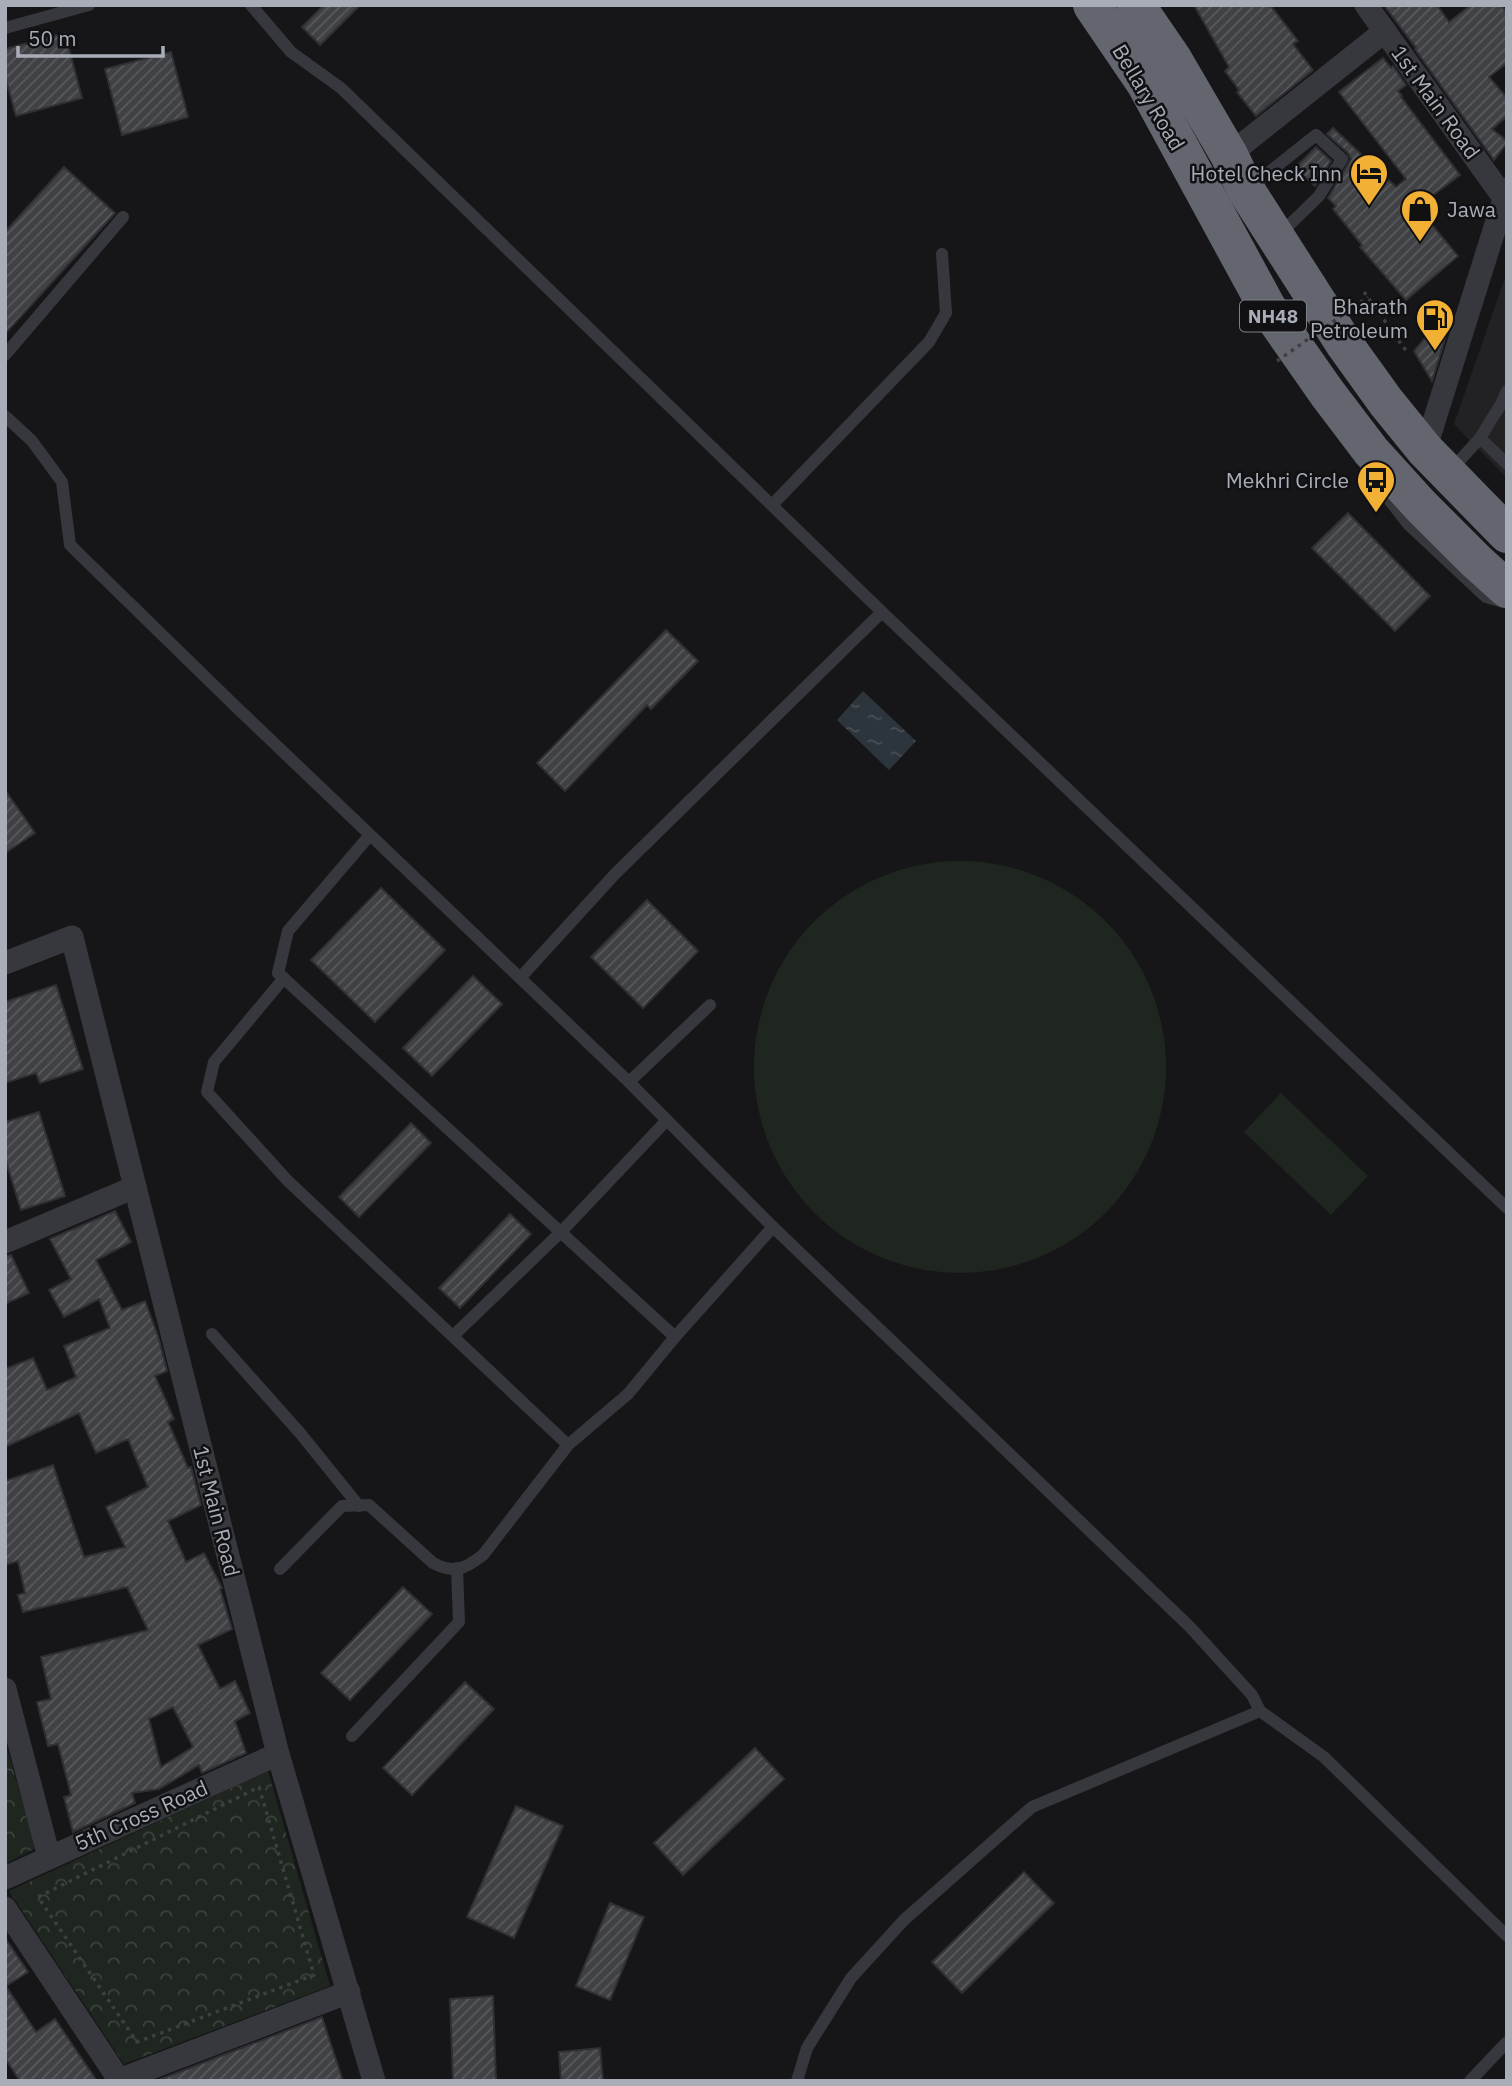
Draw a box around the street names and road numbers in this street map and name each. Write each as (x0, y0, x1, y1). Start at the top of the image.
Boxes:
street label: Bellary Road (1106, 39, 1192, 155)
street label: 1st Main Road (1385, 40, 1487, 164)
road number: NH48 (1240, 300, 1306, 332)
street label: 1st Main Road (187, 1443, 247, 1579)
street label: 5th Cross Road (70, 1773, 212, 1857)

